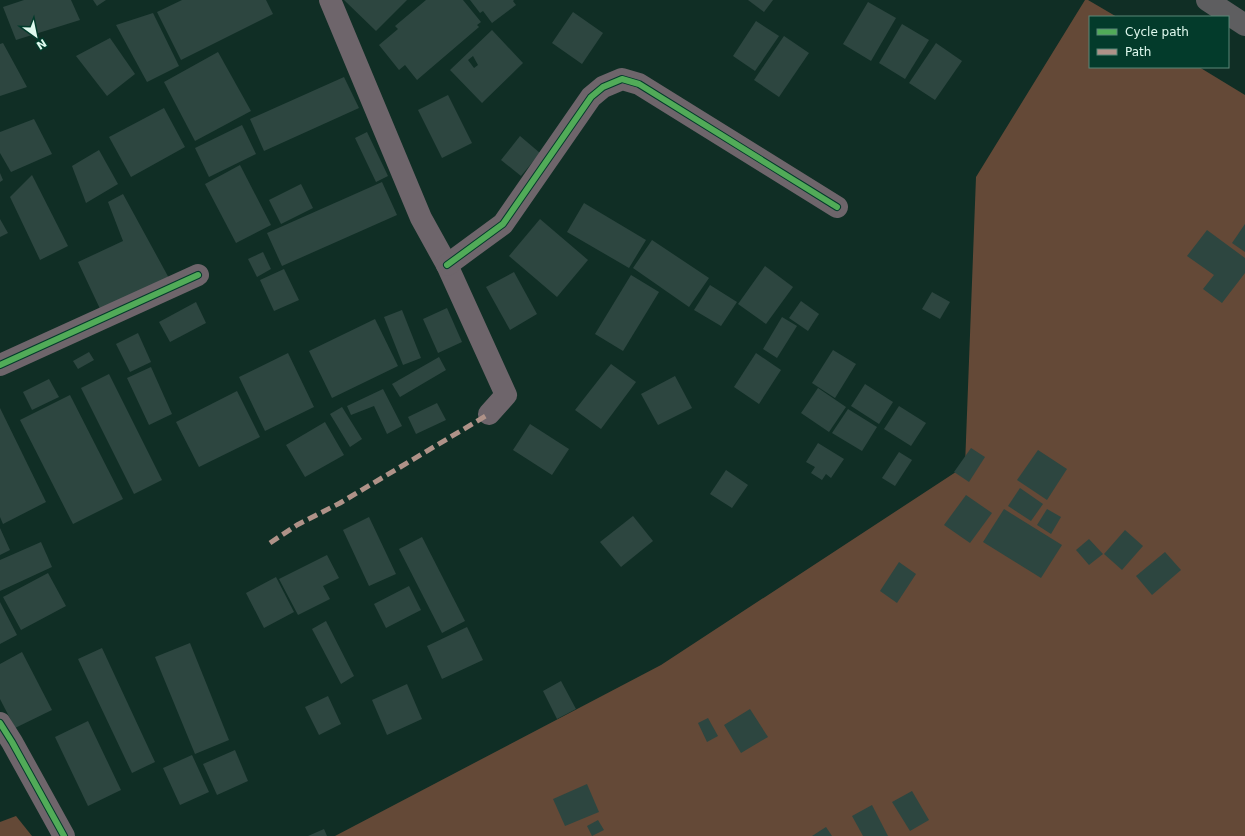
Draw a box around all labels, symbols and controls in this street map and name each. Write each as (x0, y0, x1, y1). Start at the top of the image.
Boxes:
north arrow (16, 16, 56, 56)
legend (1089, 16, 1229, 68)
text: Cycle path (1125, 25, 1189, 39)
text: N (34, 36, 49, 52)
text: Path (1125, 45, 1151, 59)

